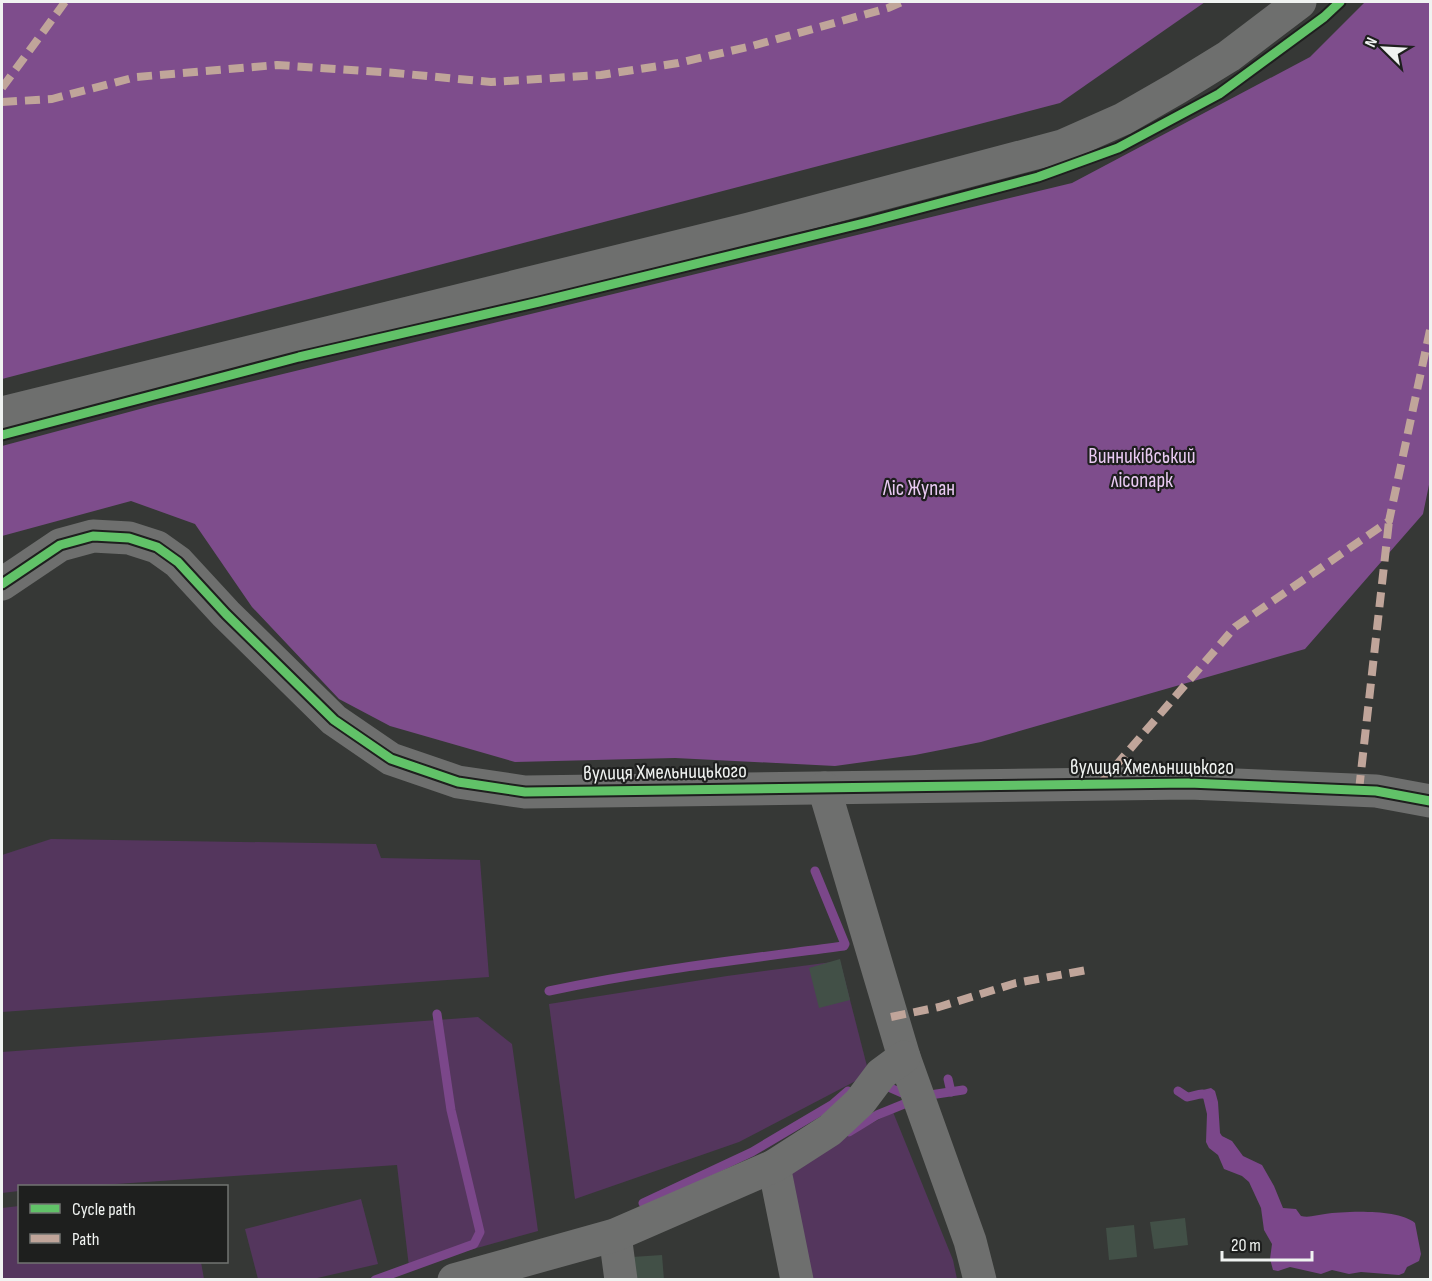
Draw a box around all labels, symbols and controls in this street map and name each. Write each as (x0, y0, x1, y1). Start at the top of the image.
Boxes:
north arrow (1354, 18, 1414, 78)
text: N (1361, 35, 1382, 50)
park label: Винниківський лісопарк (1088, 444, 1196, 493)
park label: Ліс Жупан (882, 476, 955, 501)
street label: вулиця Хмельницького (1070, 755, 1234, 780)
street label: вулиця Хмельницького (583, 758, 747, 786)
legend (18, 1185, 228, 1263)
text: Cycle path (72, 1199, 136, 1220)
scale bar (1222, 1224, 1312, 1262)
text: Path (72, 1229, 100, 1250)
text: 20 m (1231, 1235, 1261, 1256)

